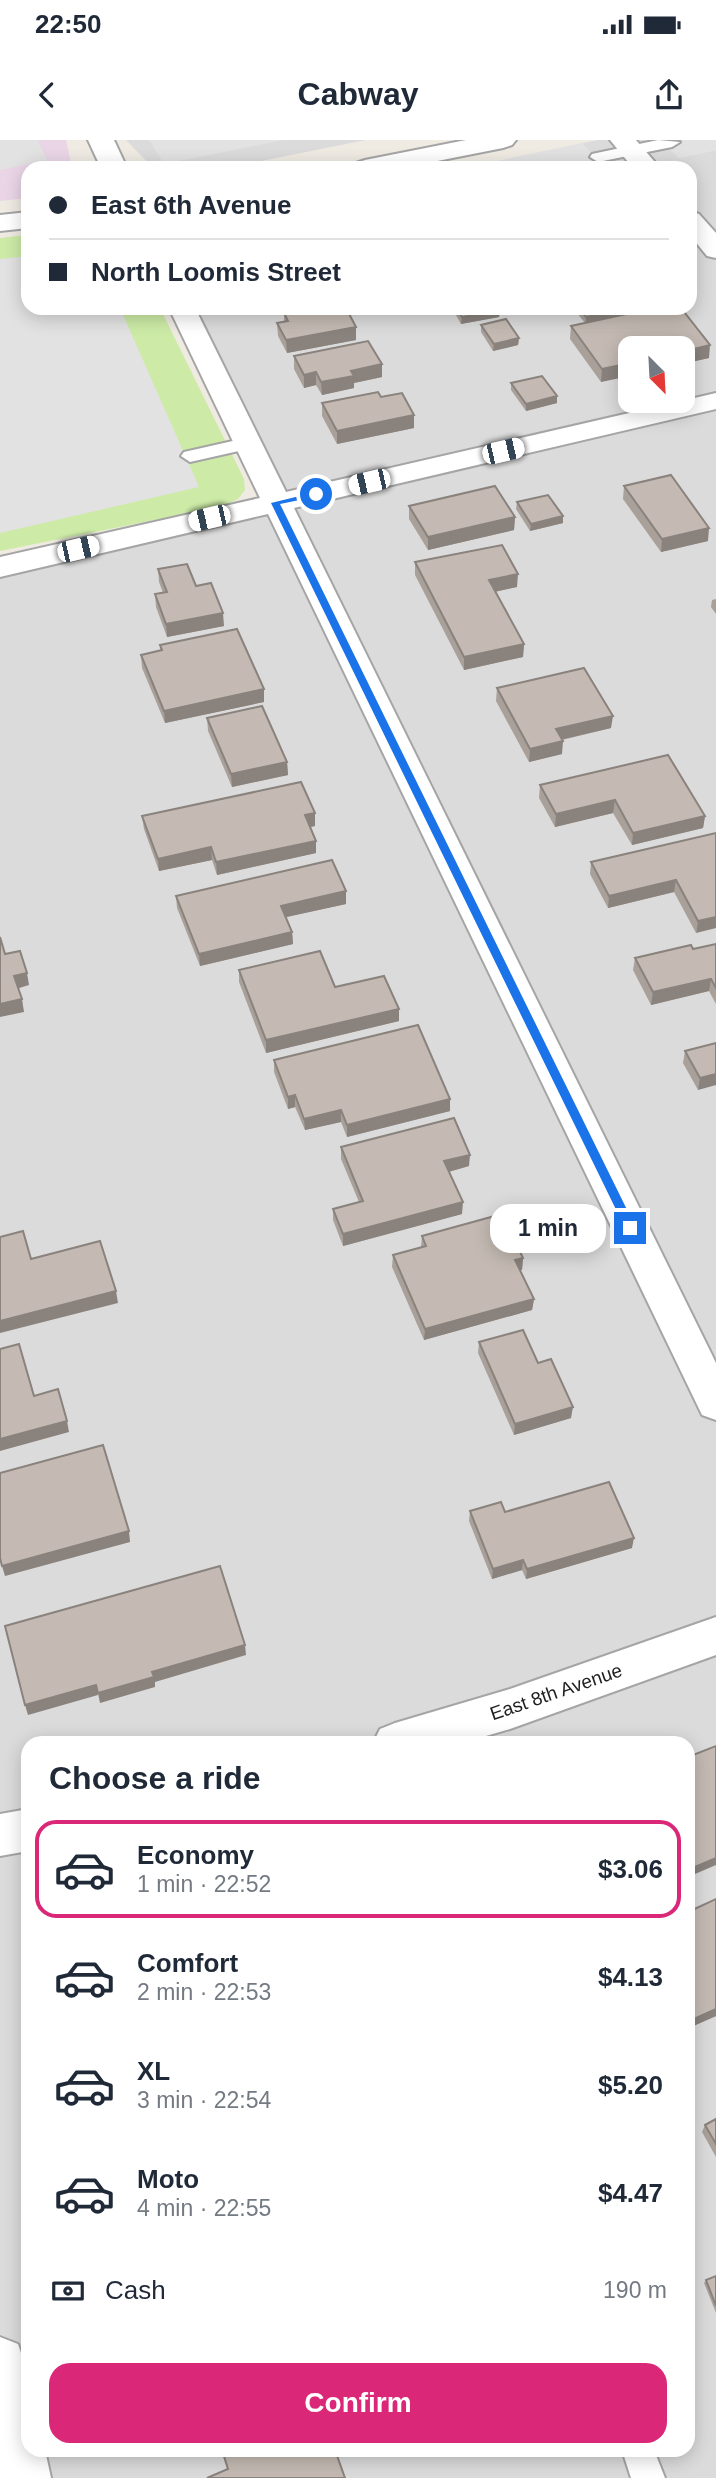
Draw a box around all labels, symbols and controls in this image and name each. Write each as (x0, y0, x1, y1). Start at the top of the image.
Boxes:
text: 22:50 (35, 9, 102, 39)
icon: back (28, 76, 66, 114)
text: Cabway (298, 76, 418, 112)
icon: share (650, 76, 688, 114)
text: East 6th Avenue (91, 190, 291, 220)
text: North Loomis Street (91, 257, 341, 287)
north arrow (618, 336, 695, 413)
map controls (618, 336, 695, 413)
car (481, 436, 526, 466)
car (347, 467, 392, 497)
route start (300, 478, 332, 510)
car (187, 503, 232, 533)
car (56, 534, 101, 564)
callout: 1 min (490, 1204, 606, 1252)
route end (614, 1212, 646, 1244)
text: 1 min (518, 1215, 578, 1241)
street label: East 8th Avenue (487, 1660, 625, 1724)
text: Choose a ride (49, 1760, 261, 1796)
icon: car (53, 1838, 116, 1901)
text: Economy (137, 1840, 254, 1870)
text: $3.06 (598, 1854, 663, 1884)
text: 1 min · 22:52 (137, 1871, 271, 1897)
icon: car (53, 1946, 116, 2009)
text: Comfort (137, 1948, 238, 1978)
text: $4.13 (598, 1962, 663, 1992)
text: 2 min · 22:53 (137, 1979, 271, 2005)
icon: car (53, 2054, 116, 2117)
text: XL (137, 2056, 170, 2086)
text: $5.20 (598, 2070, 663, 2100)
text: 3 min · 22:54 (137, 2087, 271, 2113)
icon: car (53, 2162, 116, 2225)
text: Moto (137, 2164, 199, 2194)
text: $4.47 (598, 2178, 663, 2208)
text: 4 min · 22:55 (137, 2195, 271, 2221)
icon: cash (49, 2272, 87, 2310)
text: Cash (105, 2275, 166, 2305)
text: 190 m (603, 2277, 667, 2303)
button: Confirm (49, 2363, 667, 2443)

